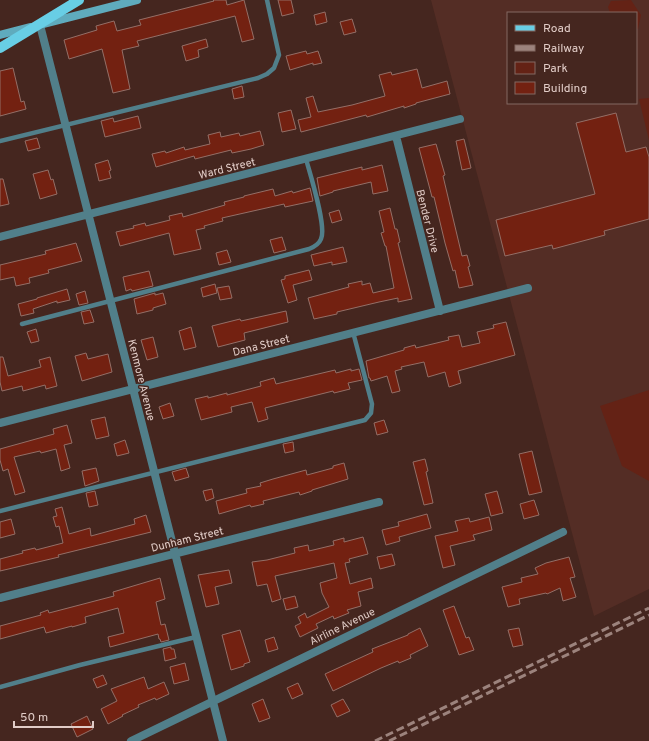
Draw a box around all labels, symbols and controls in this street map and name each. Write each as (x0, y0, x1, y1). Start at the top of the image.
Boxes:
legend (507, 12, 637, 104)
text: Road (543, 21, 571, 37)
text: Railway (543, 41, 584, 57)
text: Park (543, 61, 568, 77)
text: Building (543, 81, 587, 97)
street label: Ward Street (197, 155, 257, 183)
street label: Bender Drive (412, 188, 442, 254)
street label: Dana Street (231, 332, 291, 360)
street label: Kenmore Avenue (124, 338, 158, 423)
street label: Dunham Street (149, 524, 225, 556)
street label: Airline Avenue (307, 605, 378, 649)
scale bar (14, 703, 93, 729)
text: 50 m (20, 710, 48, 726)

